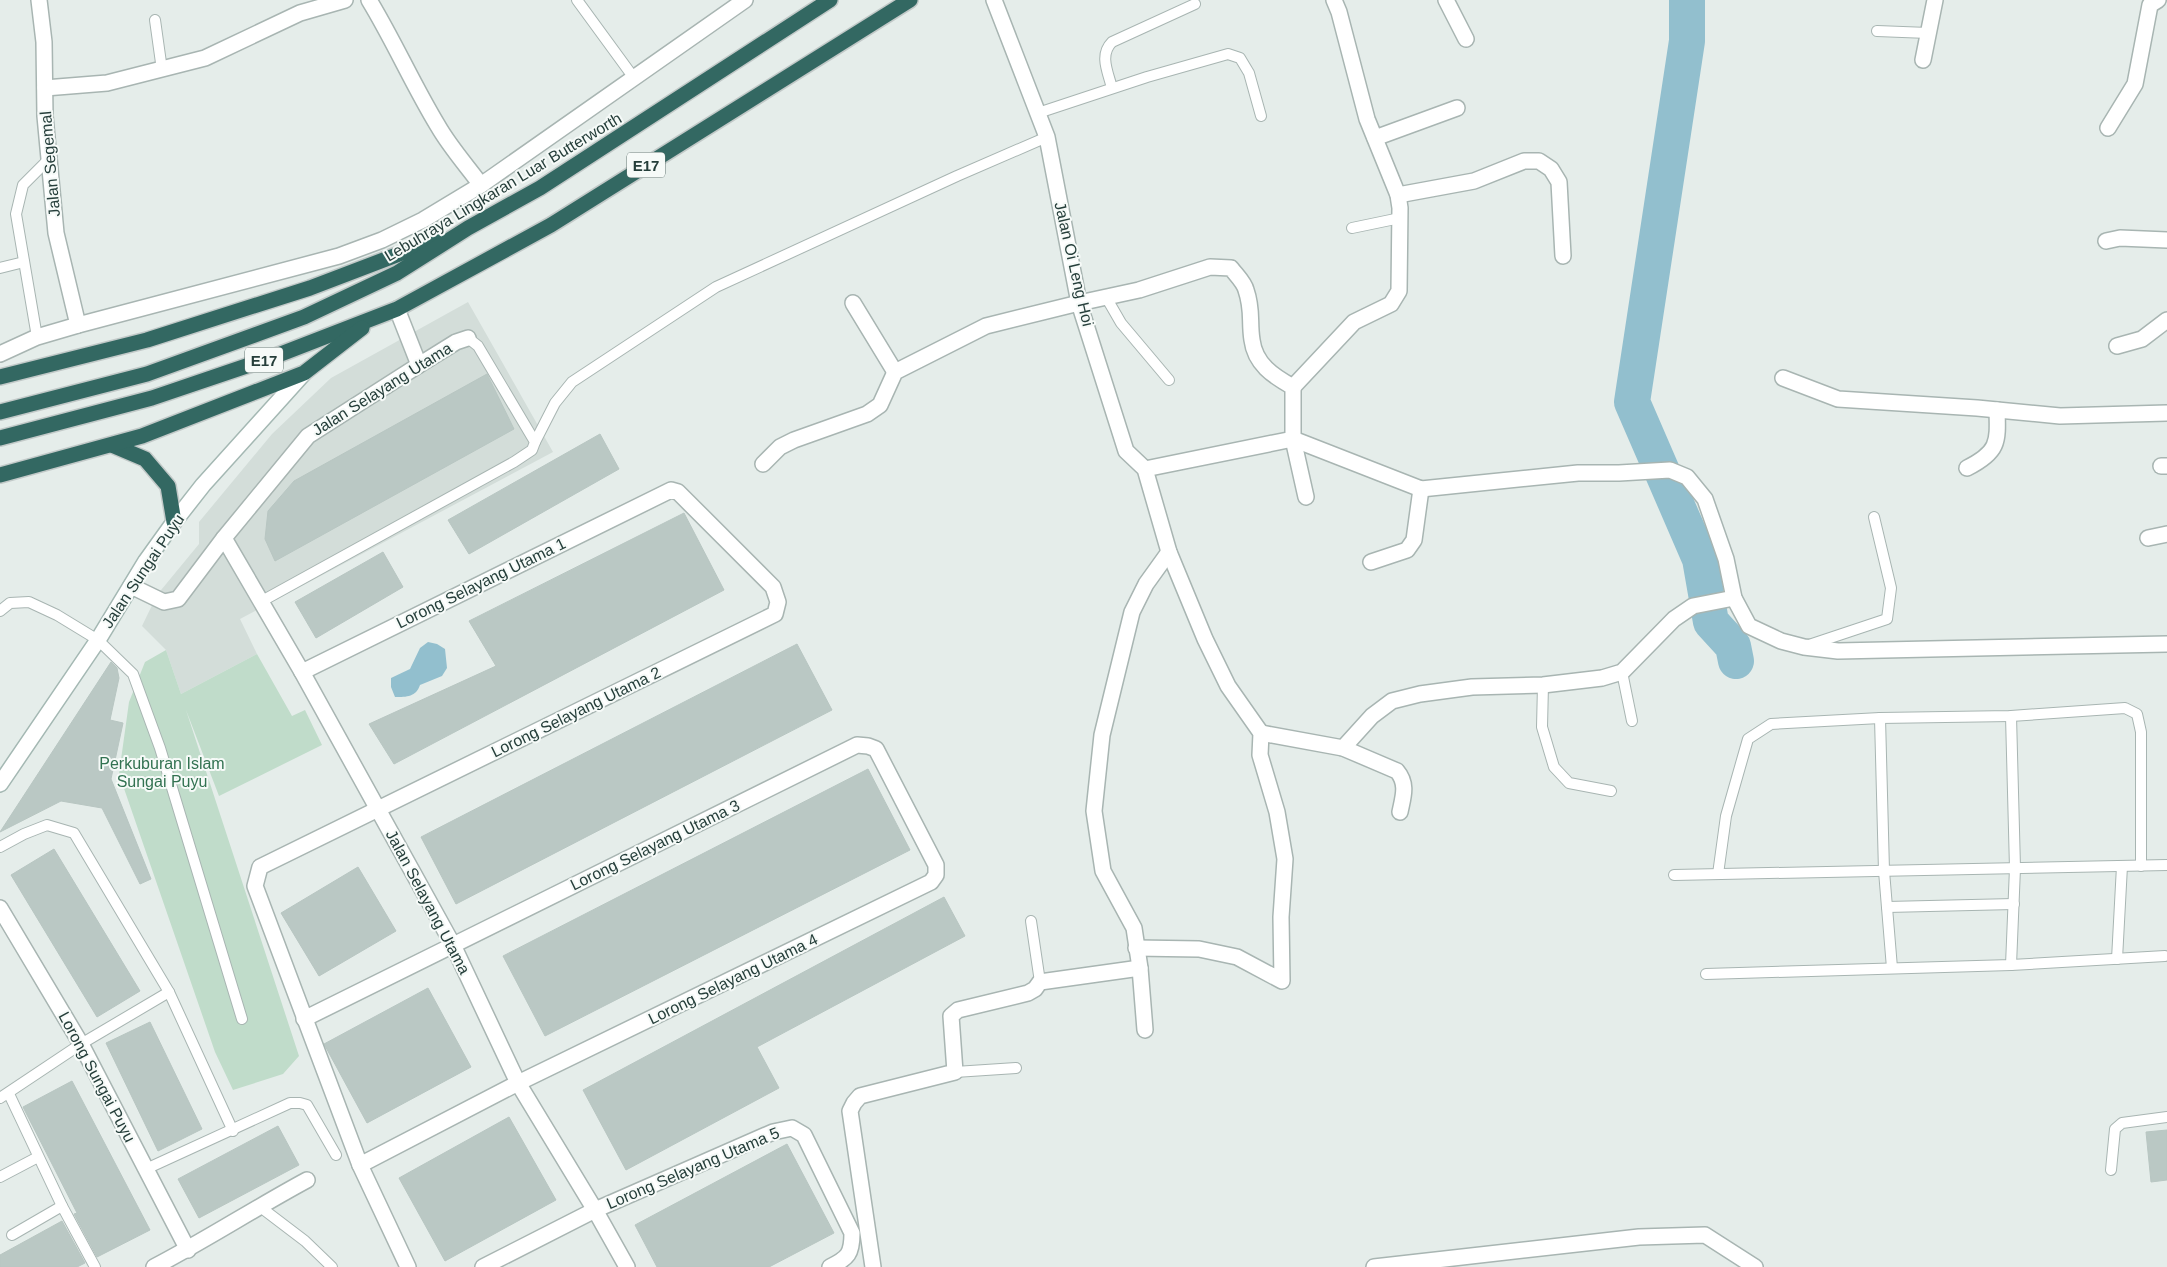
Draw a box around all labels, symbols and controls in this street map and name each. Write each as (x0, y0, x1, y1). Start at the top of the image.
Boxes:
street label: Lebuhraya Lingkaran Luar Butterworth (382, 109, 624, 265)
street label: Jalan Segemal (37, 111, 63, 217)
road number: E17 (627, 152, 665, 178)
street label: Jalan Oi Leng Hoi (1051, 200, 1097, 328)
street label: Jalan Selayang Utama (309, 339, 455, 439)
road number: E17 (245, 348, 283, 372)
street label: Jalan Sungai Puyu (99, 511, 187, 631)
street label: Lorong Selayang Utama 1 (394, 535, 568, 631)
street label: Lorong Selayang Utama 2 (489, 664, 663, 760)
park label: Perkuburan Islam Sungai Puyu (99, 755, 225, 790)
street label: Lorong Selayang Utama 3 (568, 797, 742, 893)
street label: Jalan Selayang Utama (383, 827, 473, 977)
street label: Lorong Selayang Utama 4 (646, 931, 820, 1027)
street label: Lorong Sungai Puyu (55, 1009, 139, 1145)
street label: Lorong Selayang Utama 5 (604, 1124, 782, 1212)

